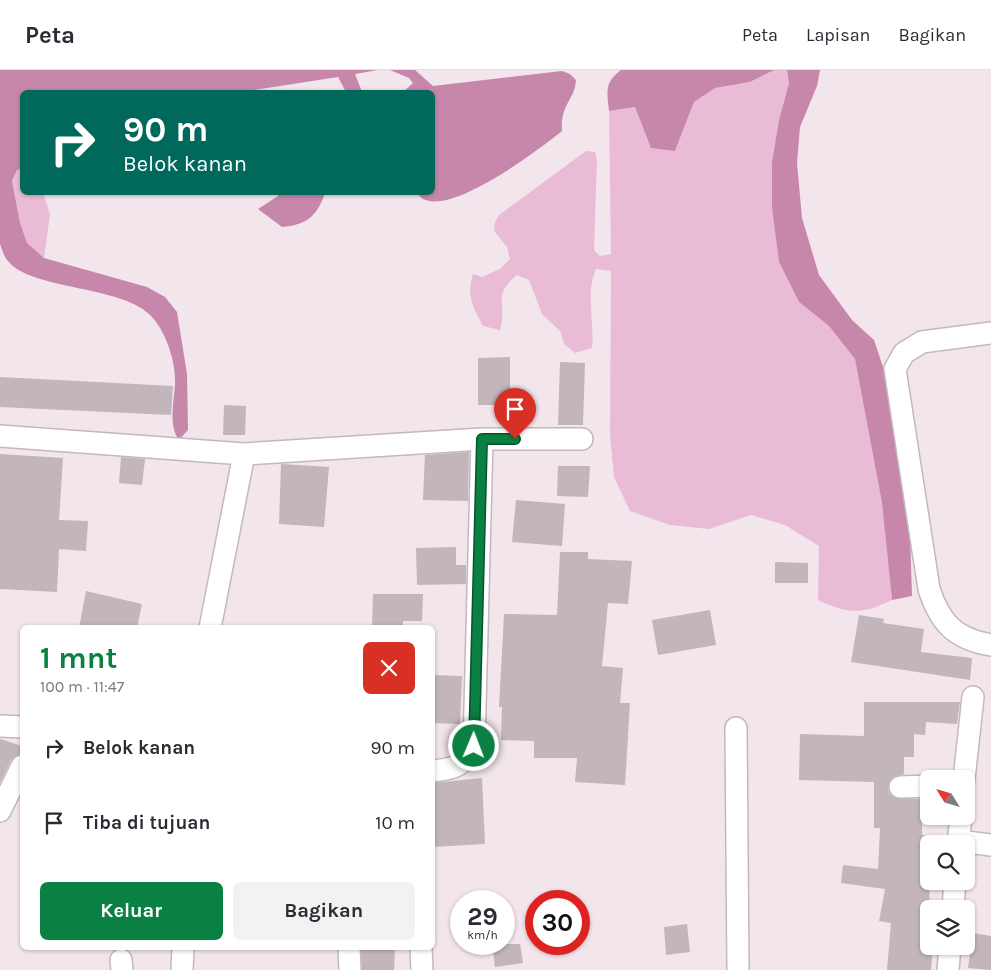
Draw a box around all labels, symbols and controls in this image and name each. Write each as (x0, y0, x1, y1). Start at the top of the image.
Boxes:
text: Peta (25, 21, 75, 49)
text: Peta (742, 24, 778, 46)
text: Lapisan (806, 24, 870, 46)
text: Bagikan (898, 24, 966, 46)
text: 90 m (123, 109, 209, 150)
icon: right (40, 110, 105, 175)
text: Belok kanan (123, 151, 247, 177)
pin (494, 388, 536, 439)
icon: arrive (501, 395, 529, 423)
text: 1 mnt (40, 640, 117, 676)
button: close (363, 642, 415, 694)
text: 100 m · 11:47 (40, 677, 124, 696)
position arrow (447, 719, 499, 771)
icon: right (40, 734, 68, 762)
text: Belok kanan (83, 737, 195, 759)
text: 90 m (370, 737, 415, 759)
north arrow (920, 770, 975, 825)
map controls (920, 770, 975, 955)
icon: arrive (40, 809, 68, 837)
text: Tiba di tujuan (83, 812, 210, 834)
text: 10 m (375, 812, 415, 834)
button: search (920, 835, 975, 890)
button: Keluar (40, 882, 223, 940)
button: Bagikan (233, 882, 415, 940)
speed limit sign: 30 (525, 890, 590, 955)
button: layers (920, 900, 975, 955)
text: 29 (467, 902, 498, 931)
text: km/h (467, 928, 498, 942)

